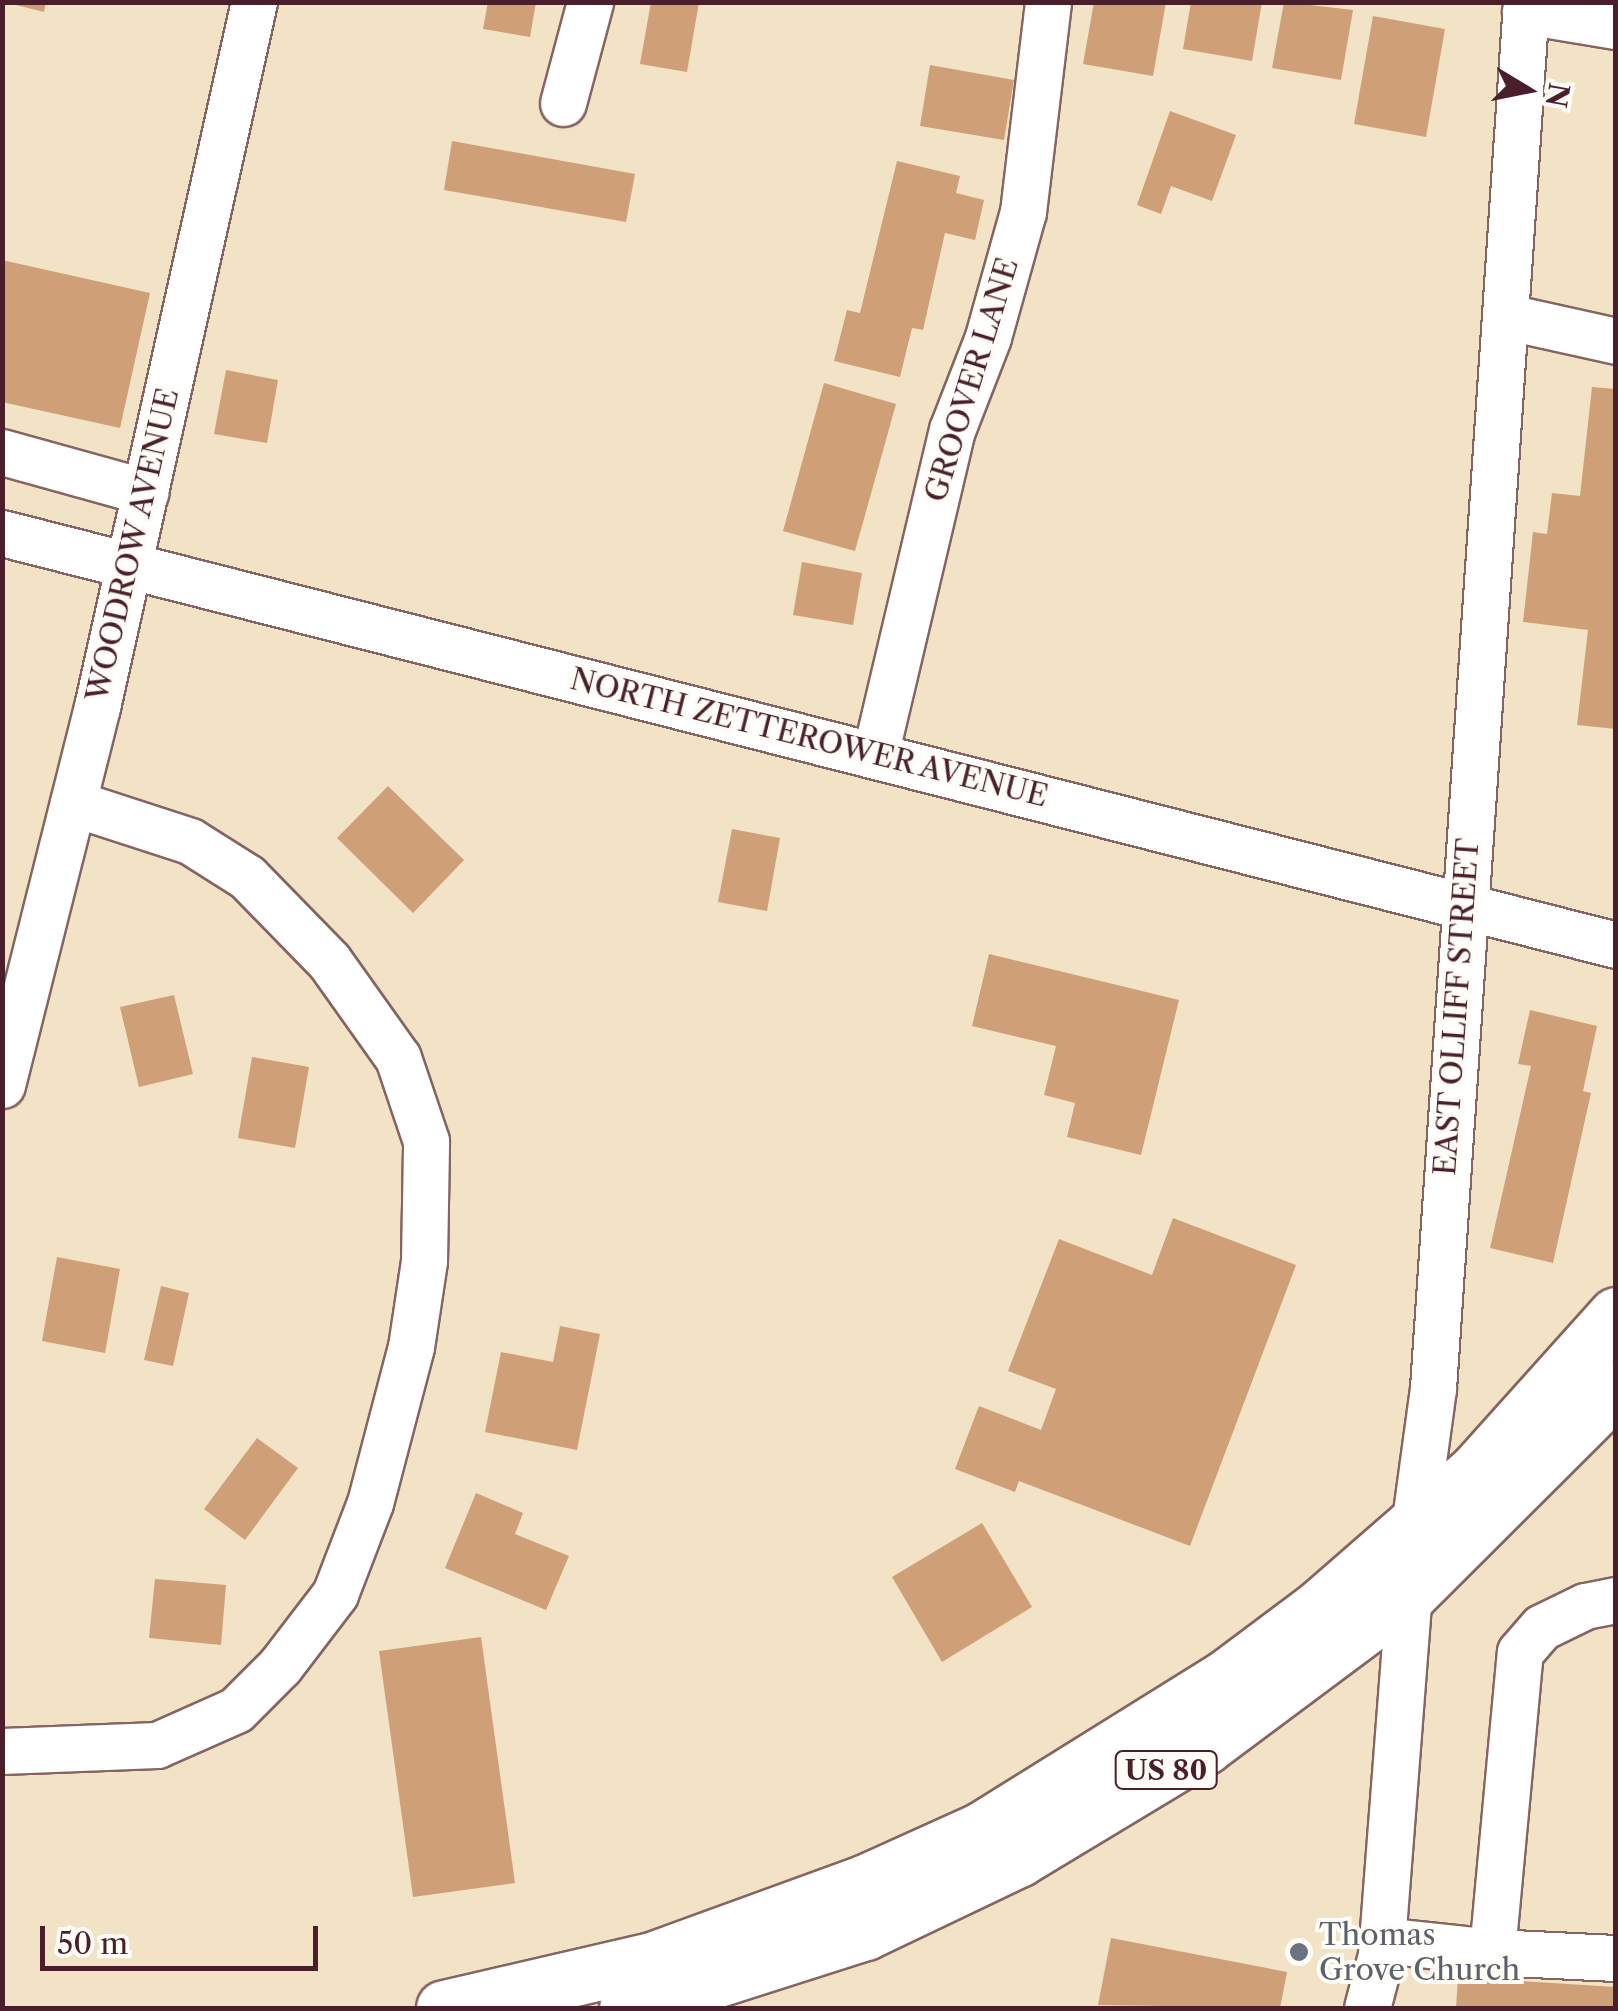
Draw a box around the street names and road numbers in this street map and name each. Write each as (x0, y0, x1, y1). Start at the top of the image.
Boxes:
street label: GROOVER LANE (918, 253, 1026, 507)
street label: WOODROW AVENUE (79, 384, 187, 706)
street label: NORTH ZETTEROWER AVENUE (565, 661, 1053, 815)
street label: EAST OLLIFF STREET (1427, 836, 1487, 1178)
road number: US 80 (1114, 1747, 1218, 1793)

